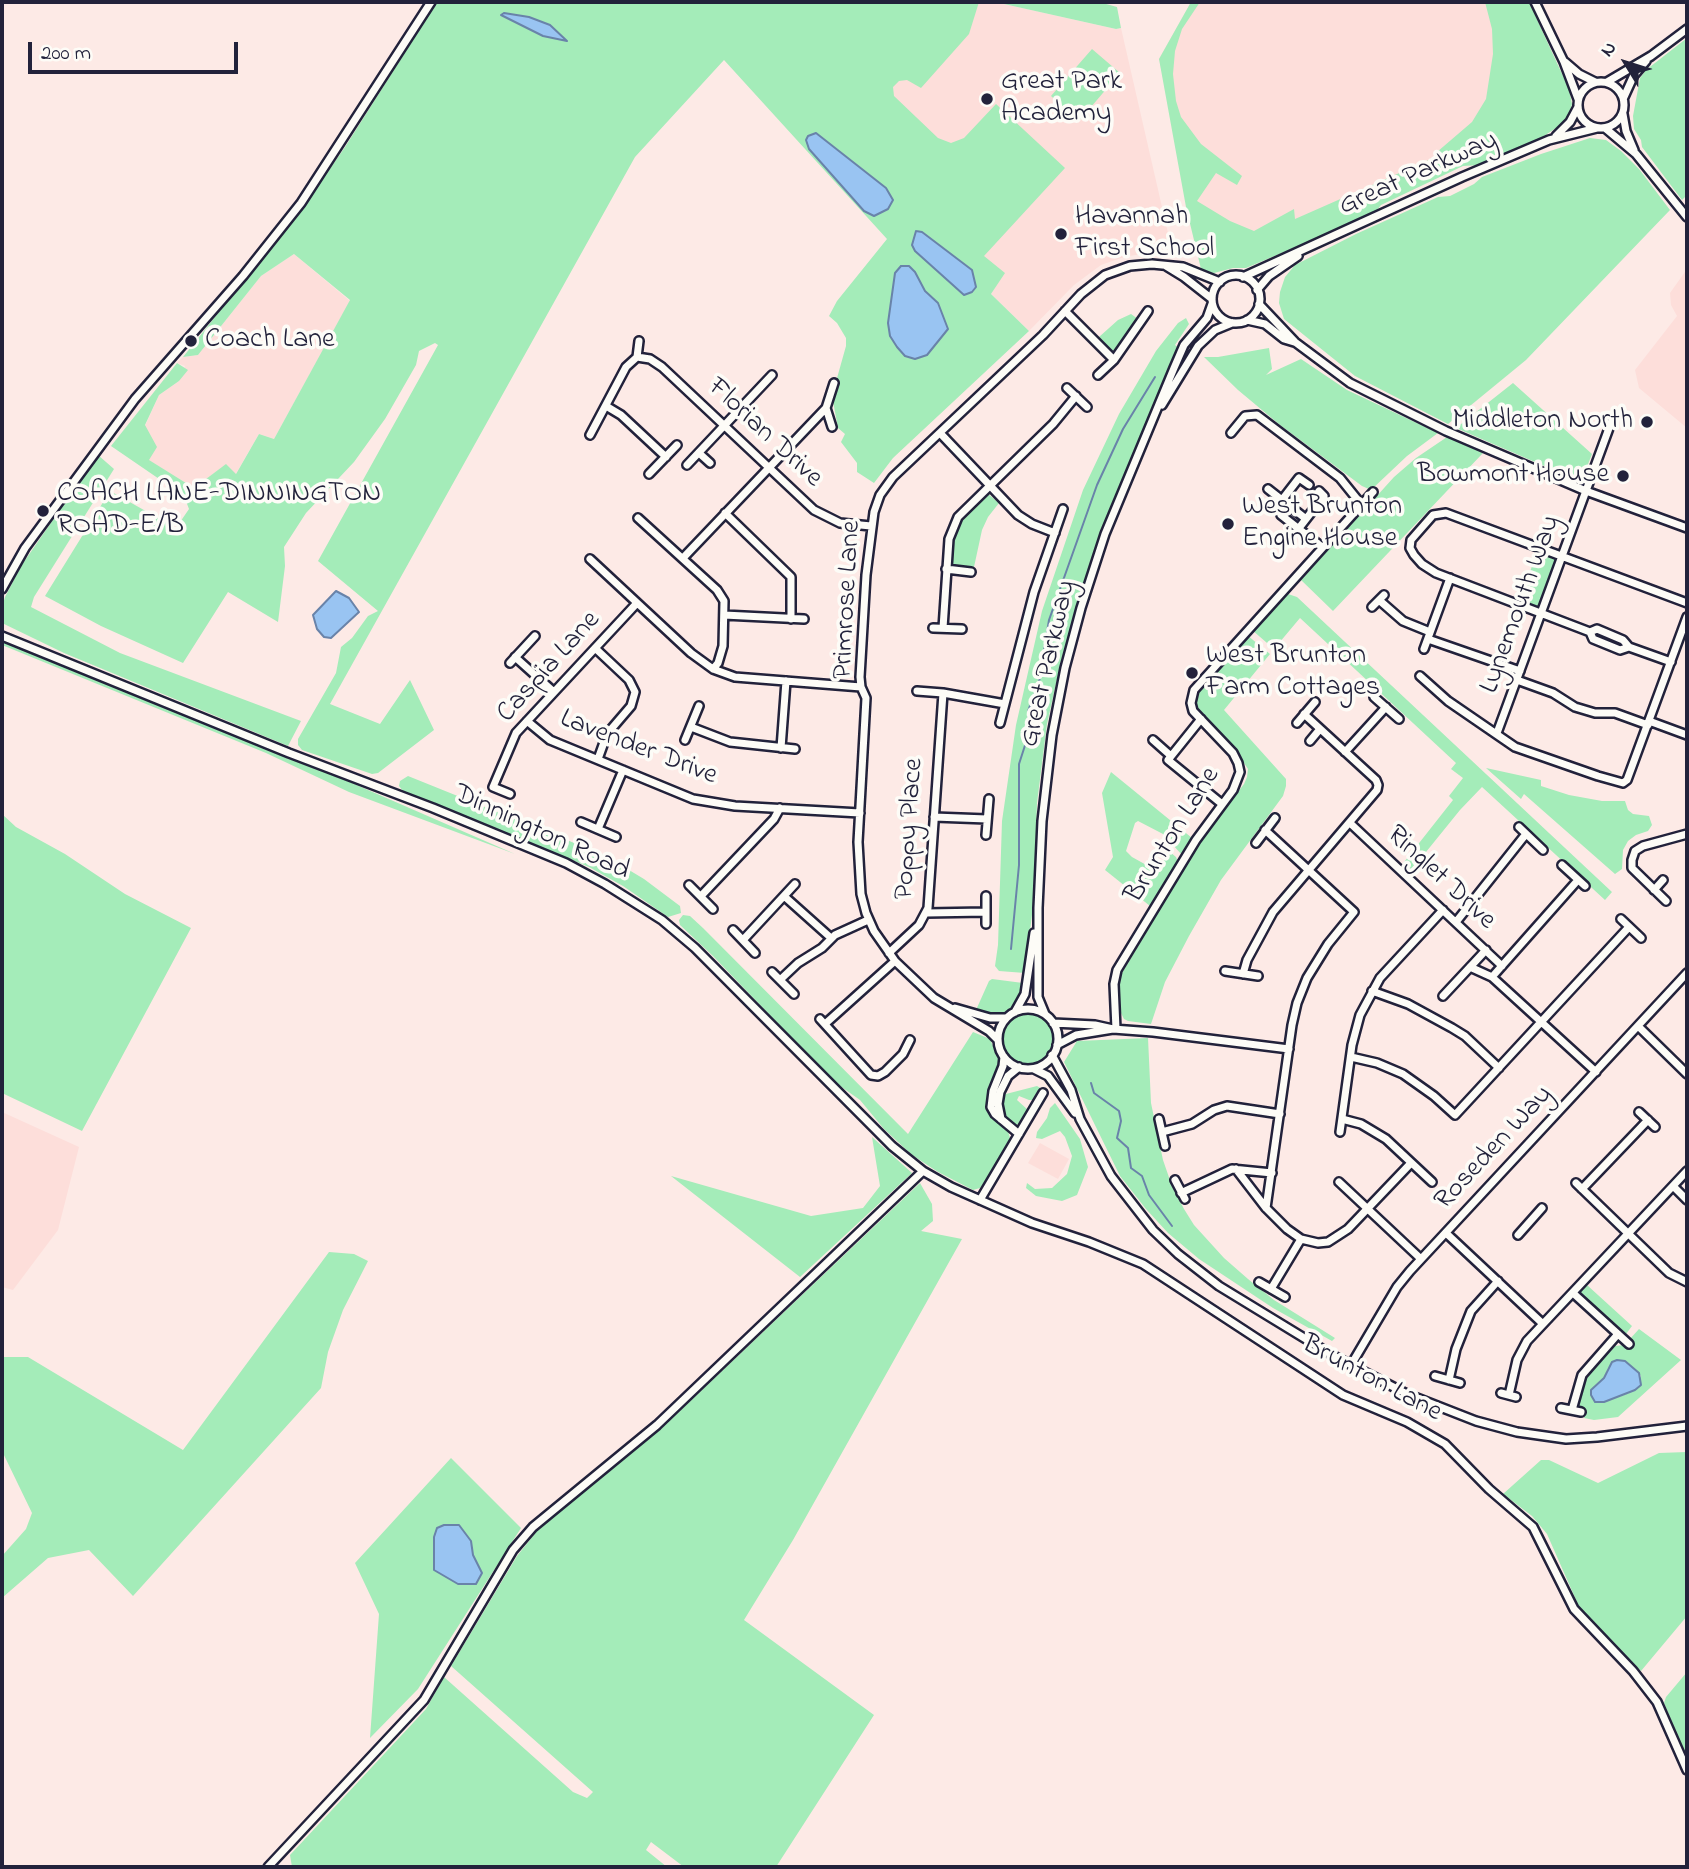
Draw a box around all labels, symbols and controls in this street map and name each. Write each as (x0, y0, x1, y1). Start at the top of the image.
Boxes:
scale bar (32, 28, 242, 72)
north arrow (1591, 28, 1661, 98)
text: N (1594, 36, 1624, 63)
text: 200 m (41, 39, 91, 69)
place label: Great Park Academy (1001, 66, 1122, 132)
marker: Great Park Academy (979, 91, 995, 107)
street label: Great Parkway (1335, 125, 1503, 225)
place label: Havannah First School (1075, 201, 1214, 267)
marker: Havannah First School (1053, 226, 1069, 242)
place label: Coach Lane (205, 324, 335, 358)
marker: Coach Lane (183, 333, 199, 349)
street label: Florian Drive (699, 372, 829, 496)
place label: Middleton North (1453, 405, 1633, 439)
marker: Middleton North (1639, 414, 1655, 430)
place label: Bowmont House (1417, 459, 1609, 493)
marker: Bowmont House (1615, 468, 1631, 484)
place label: COACH LANE-DINNINGTON ROAD-E/B (57, 478, 381, 544)
place label: West Brunton Engine House (1242, 491, 1402, 557)
marker: COACH LANE-DINNINGTON ROAD-E/B (35, 503, 51, 519)
street label: Lynemouth Way (1474, 512, 1570, 698)
marker: West Brunton Engine House (1220, 516, 1236, 532)
street label: Primrose Lane (828, 520, 870, 680)
street label: Great Parkway (1015, 577, 1085, 751)
street label: Caspia Lane (491, 605, 609, 731)
place label: West Brunton Farm Cottages (1206, 640, 1380, 706)
marker: West Brunton Farm Cottages (1184, 665, 1200, 681)
street label: Lavender Drive (555, 704, 721, 794)
street label: Poppy Place (889, 757, 933, 901)
street label: Brunton Lane (1119, 762, 1229, 910)
street label: Dinnington Road (448, 779, 634, 889)
street label: Ringlet Drive (1378, 820, 1502, 938)
street label: Roseden Way (1429, 1080, 1561, 1218)
street label: Brunton Lane (1295, 1329, 1447, 1431)

